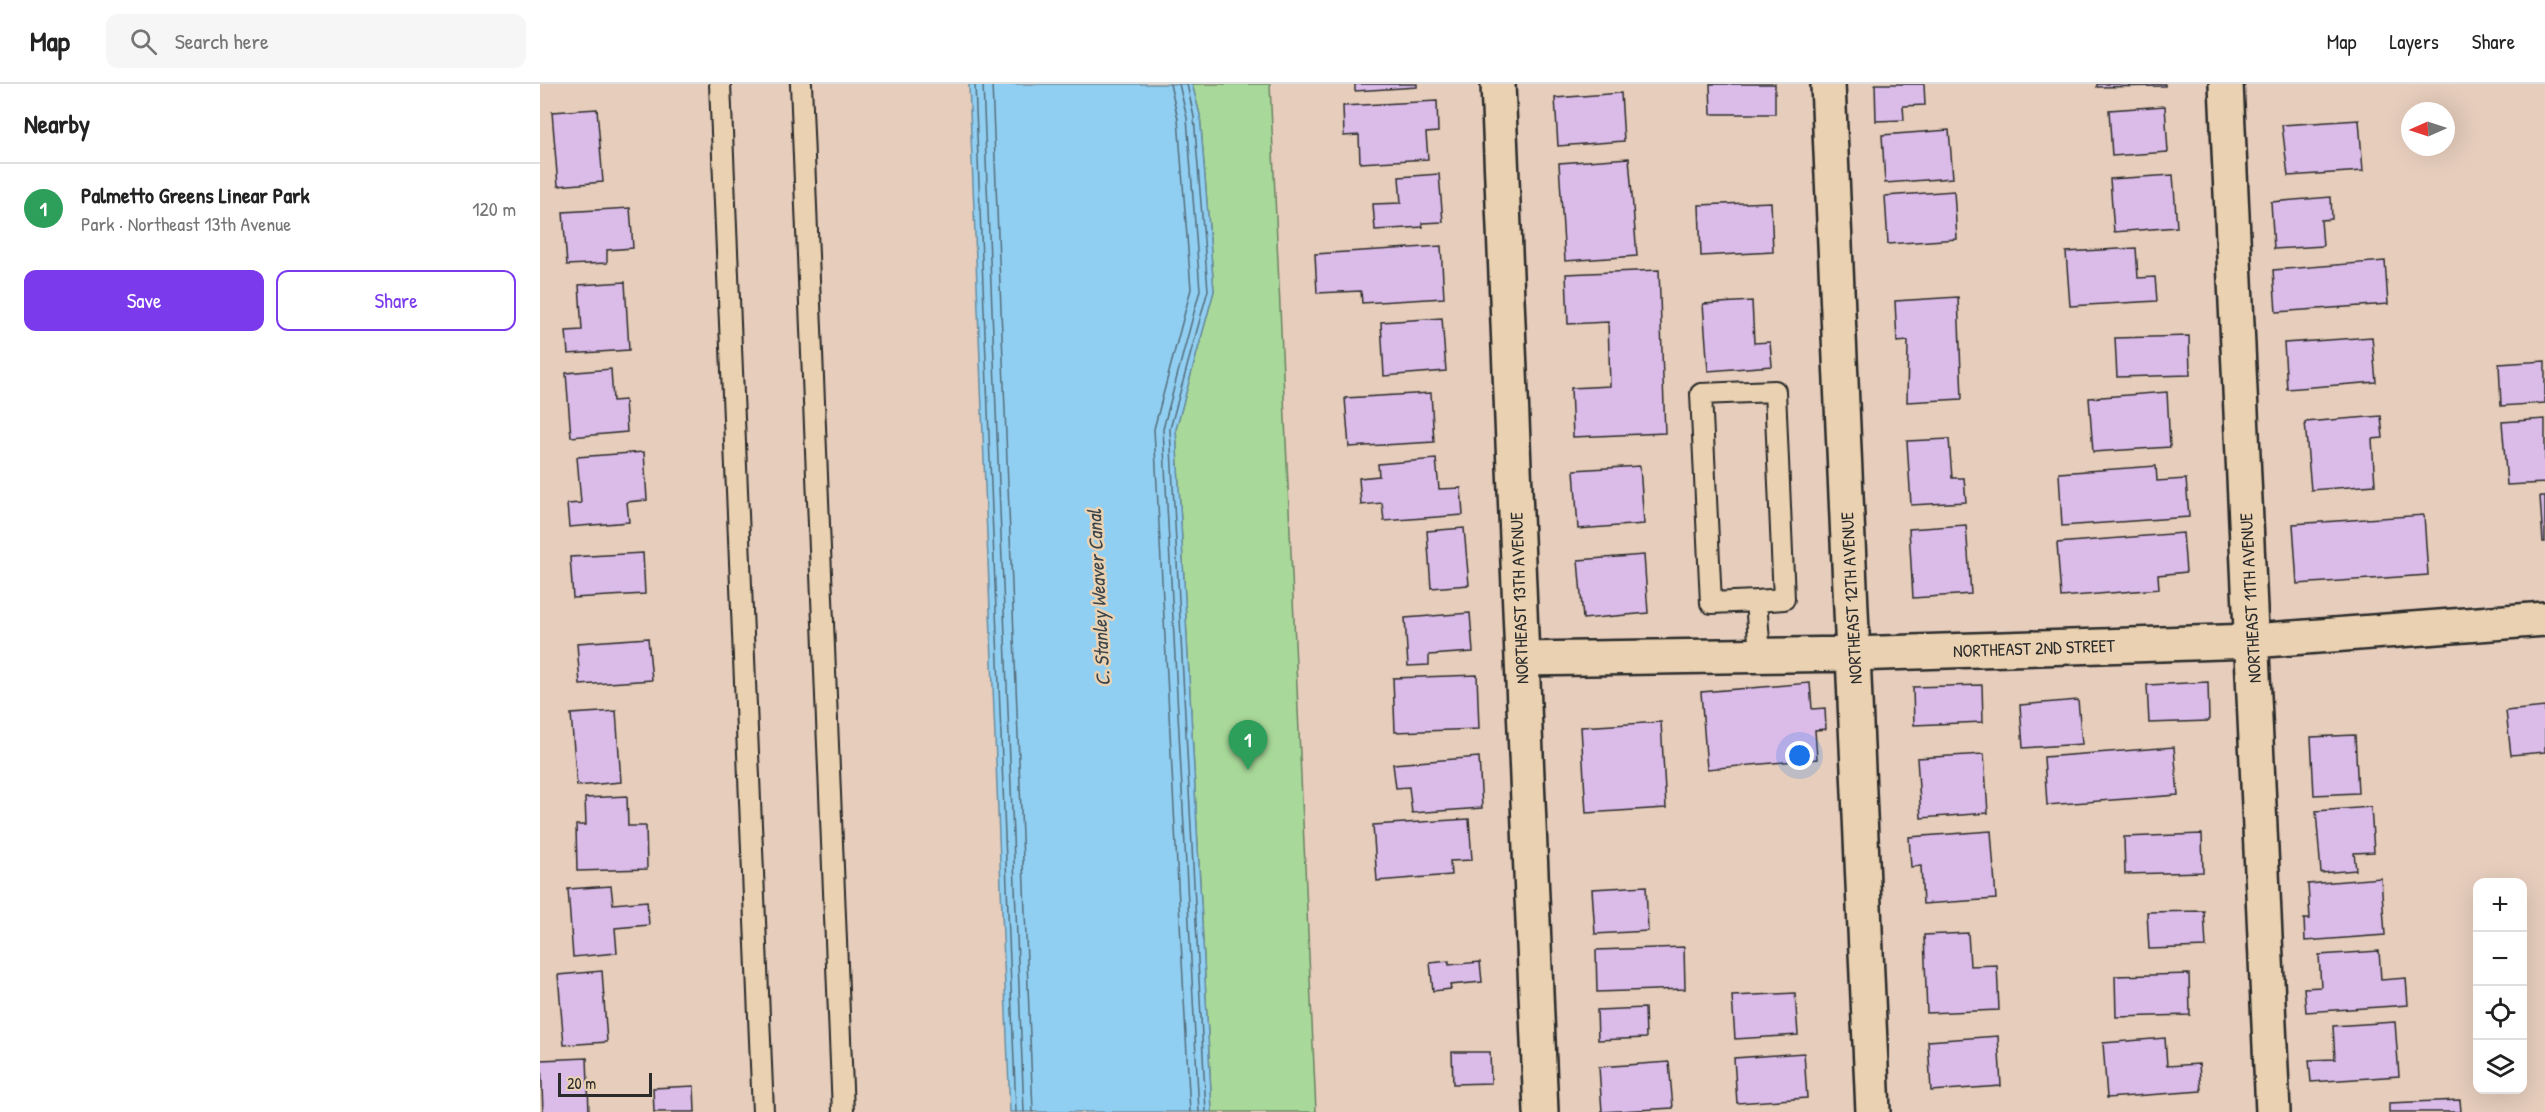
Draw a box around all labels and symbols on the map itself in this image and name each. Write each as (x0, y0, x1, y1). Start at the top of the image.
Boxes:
north arrow (2401, 102, 2455, 156)
water label: C. Stanley Weaver Canal (1080, 507, 1117, 687)
street label: NORTHEAST 12TH AVENUE (1834, 511, 1868, 685)
street label: NORTHEAST 13TH AVENUE (1504, 512, 1534, 684)
street label: NORTHEAST 11TH AVENUE (2233, 512, 2267, 684)
street label: NORTHEAST 2ND STREET (1953, 633, 2116, 663)
pin: 1 (1228, 720, 1268, 770)
your location (1785, 741, 1814, 770)
scale bar (558, 1070, 652, 1098)

